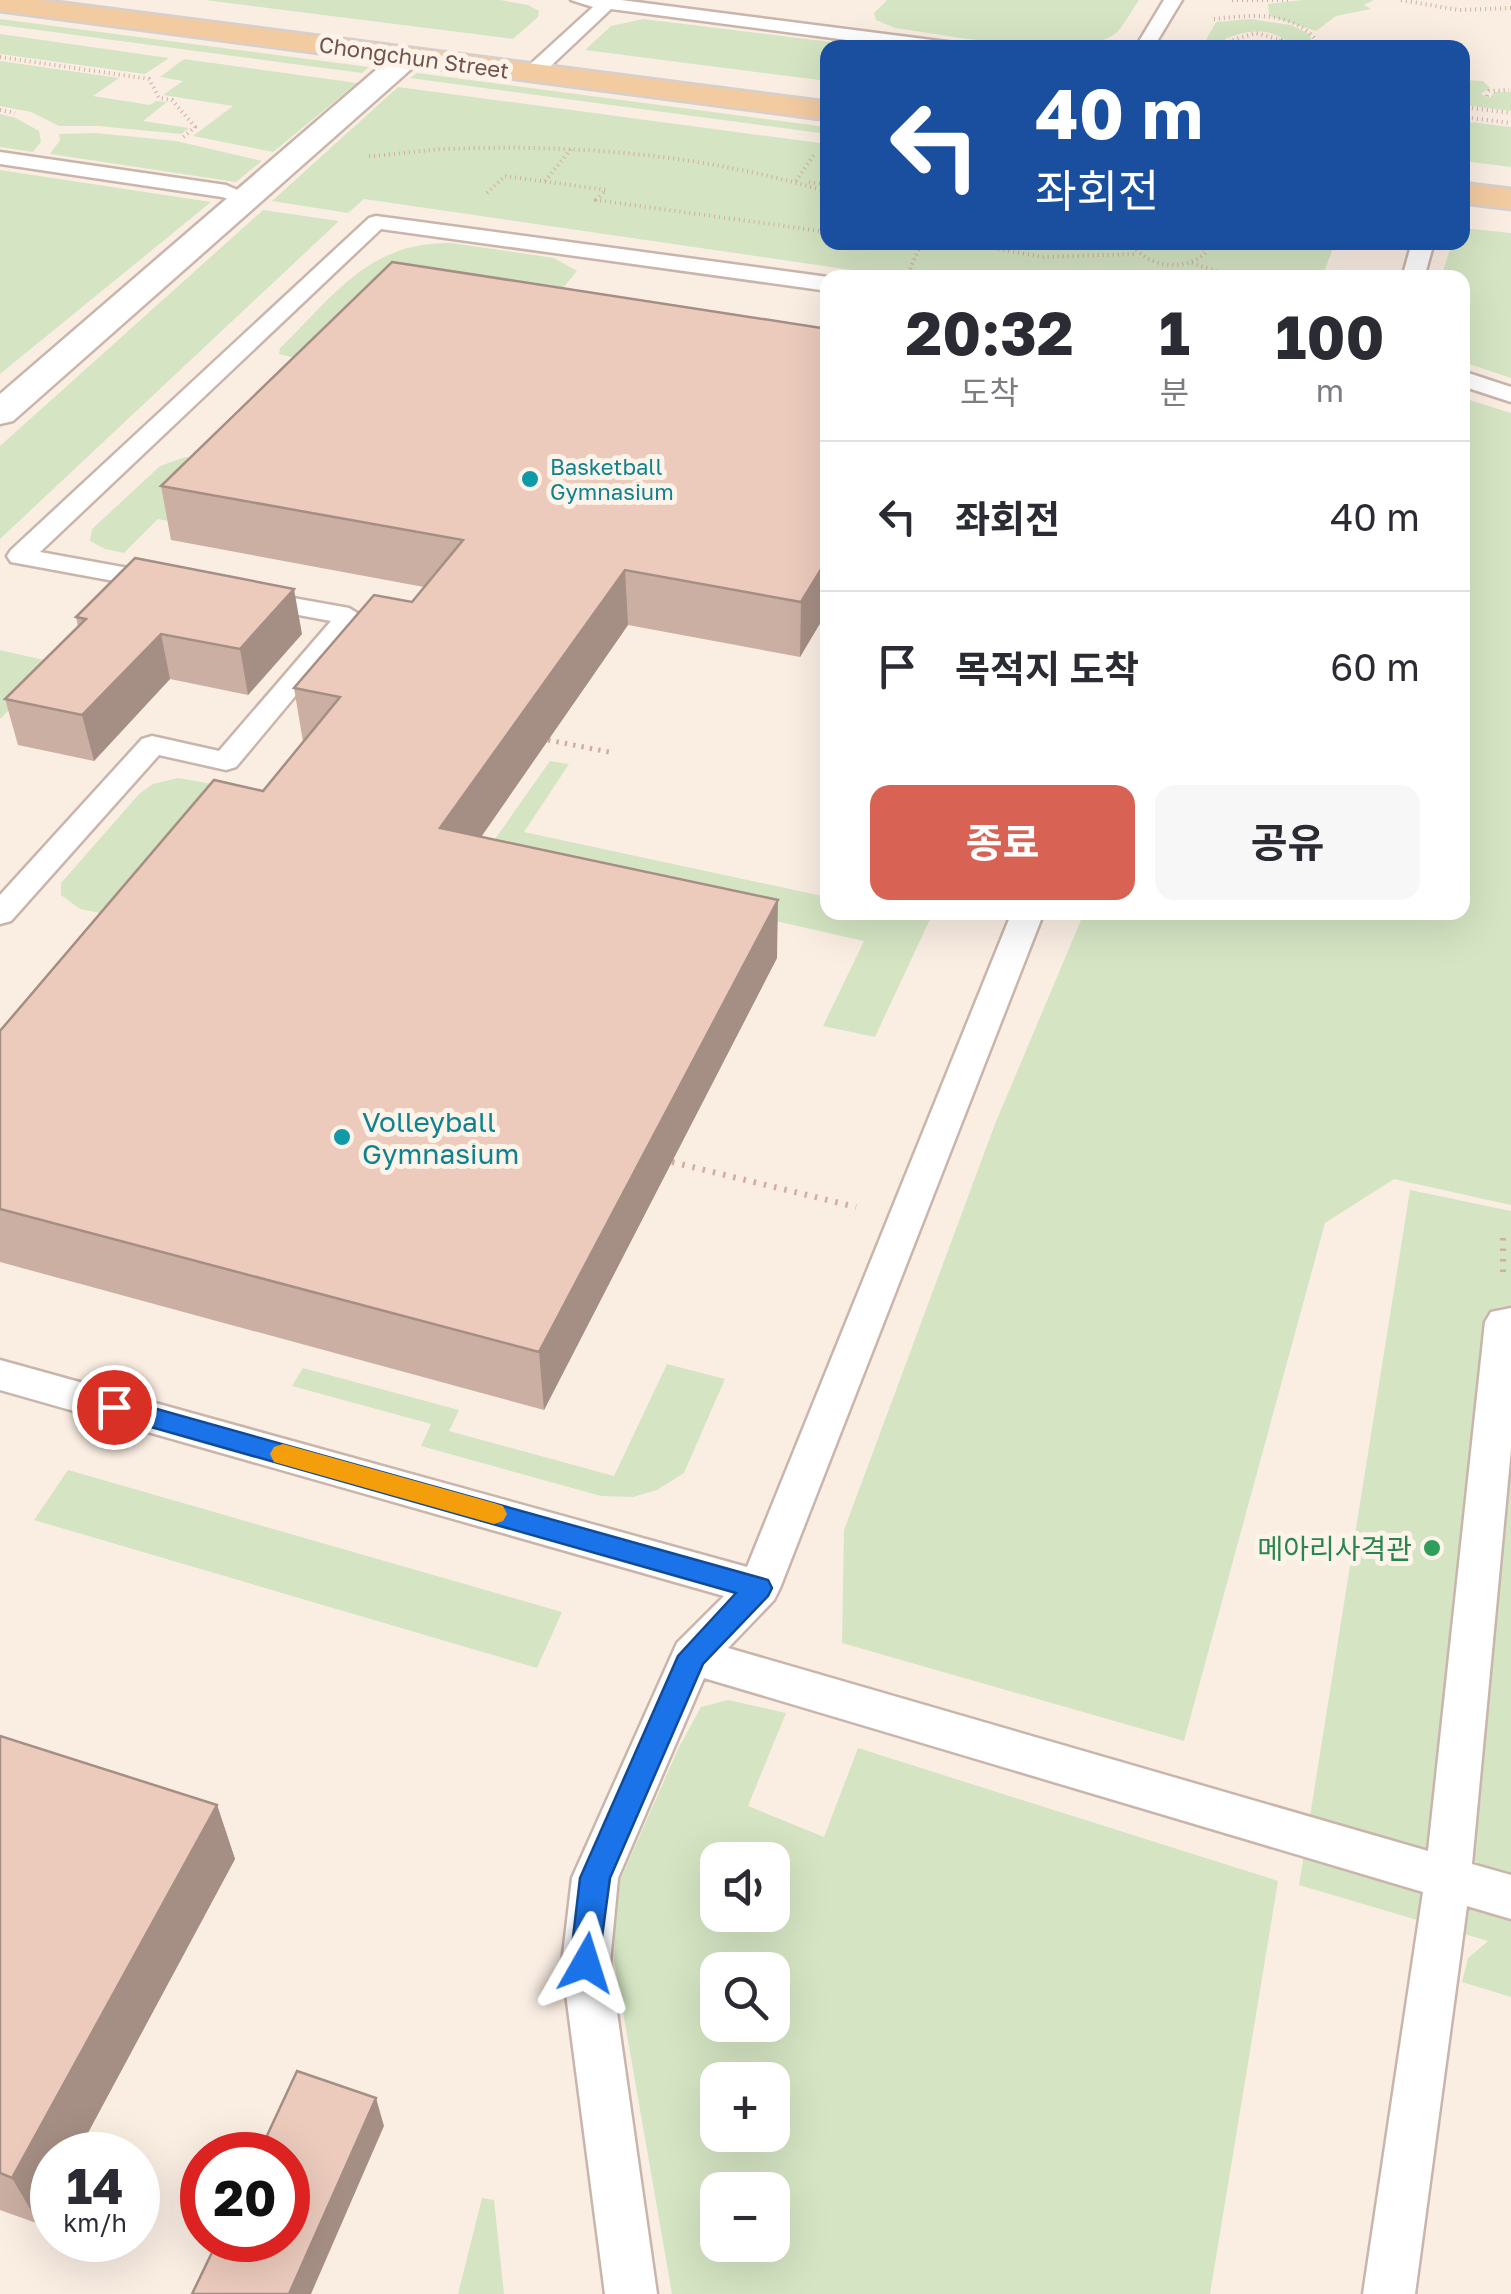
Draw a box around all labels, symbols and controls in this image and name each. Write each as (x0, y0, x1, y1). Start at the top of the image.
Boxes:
street label: Chongchun Street (317, 30, 511, 84)
text: 40 m (1035, 70, 1203, 154)
icon: left (870, 80, 1000, 210)
text: 좌회전 (1035, 163, 1159, 217)
text: 20:32 (906, 296, 1074, 368)
text: 1 (1159, 296, 1190, 368)
text: 100 (1276, 300, 1384, 372)
text: m (1316, 371, 1344, 409)
text: 도착 (960, 373, 1019, 411)
text: 분 (1160, 373, 1189, 411)
place label: Basketball Gymnasium (550, 453, 674, 505)
marker: Basketball Gymnasium (519, 468, 541, 490)
icon: left (870, 489, 925, 544)
text: 40 m (1330, 494, 1420, 539)
text: 좌회전 (955, 496, 1060, 541)
icon: arrive (870, 639, 925, 694)
text: 60 m (1330, 644, 1420, 689)
text: 목적지 도착 (955, 646, 1139, 691)
button: 종료 (870, 785, 1135, 900)
button: 공유 (1155, 785, 1420, 900)
place label: Volleyball Gymnasium (362, 1105, 519, 1170)
marker: Volleyball Gymnasium (331, 1126, 353, 1148)
pin (72, 1365, 157, 1450)
icon: arrive (87, 1380, 142, 1435)
place label: 메아리사격관 (1257, 1532, 1412, 1565)
marker: 메아리사격관 (1421, 1537, 1443, 1559)
map controls (700, 1842, 790, 2262)
button: sound (700, 1842, 790, 1932)
position arrow (534, 1911, 638, 2015)
button: search (700, 1952, 790, 2042)
button: + (700, 2062, 790, 2152)
speed limit sign: 20 (180, 2132, 310, 2262)
text: 14 (66, 2155, 123, 2215)
button: − (700, 2172, 790, 2262)
text: km/h (63, 2207, 127, 2238)

